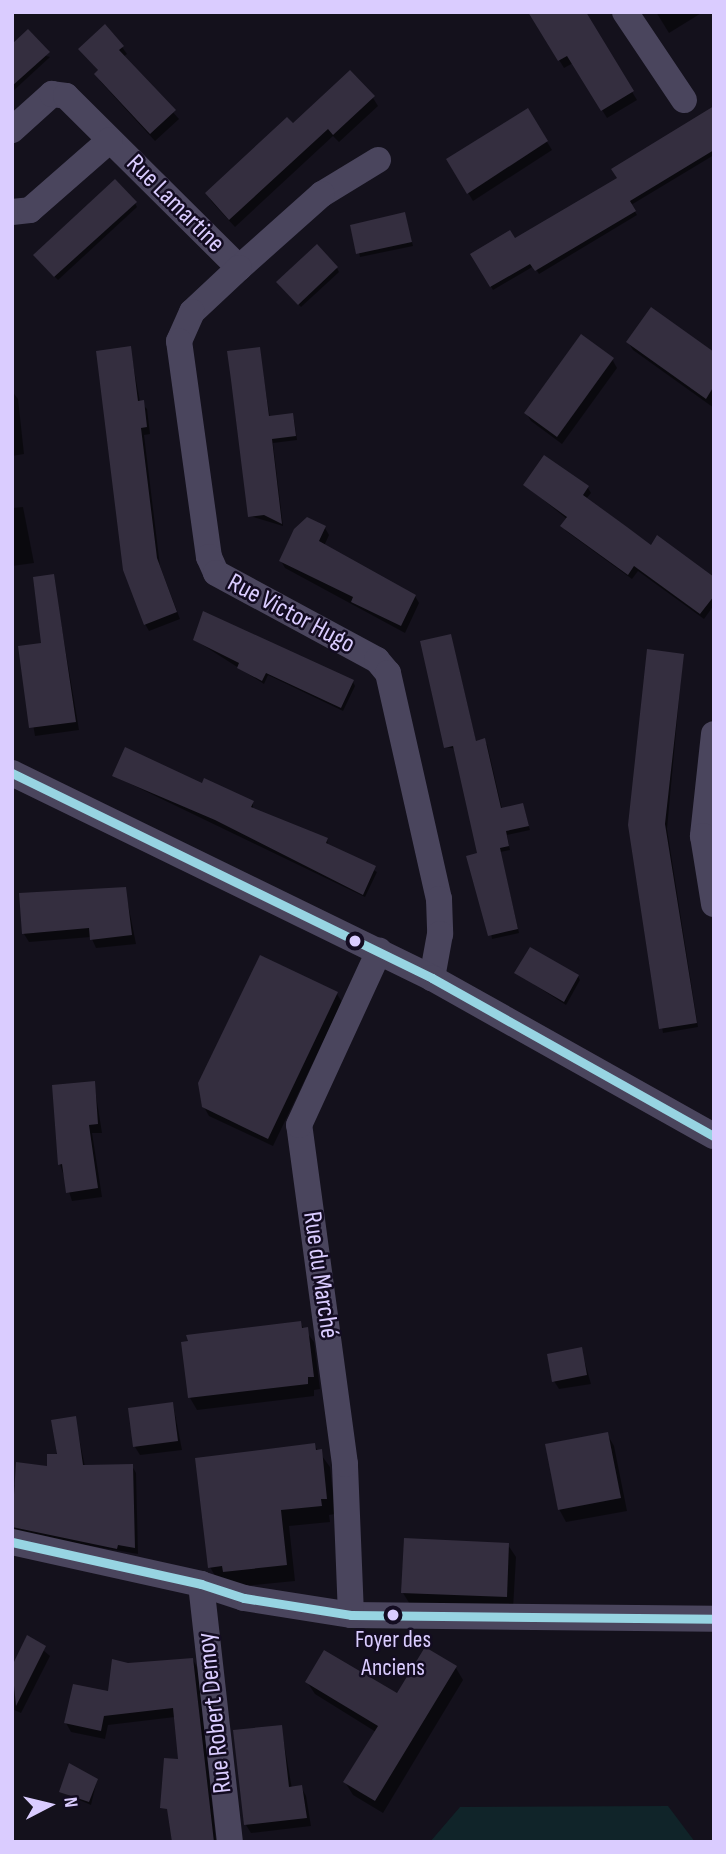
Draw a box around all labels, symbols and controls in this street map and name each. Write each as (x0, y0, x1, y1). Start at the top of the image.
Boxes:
street label: Rue Lamartine (119, 148, 231, 260)
street label: Rue Victor Hugo (222, 567, 360, 661)
unlabelled marker (348, 934, 362, 948)
street label: Rue du Marché (296, 1210, 344, 1340)
marker: Foyer des Anciens (386, 1608, 400, 1622)
place label: Foyer des Anciens (355, 1626, 431, 1682)
street label: Rue Robert Demoy (191, 1631, 239, 1795)
north arrow (14, 1770, 84, 1840)
text: N (58, 1796, 82, 1809)

